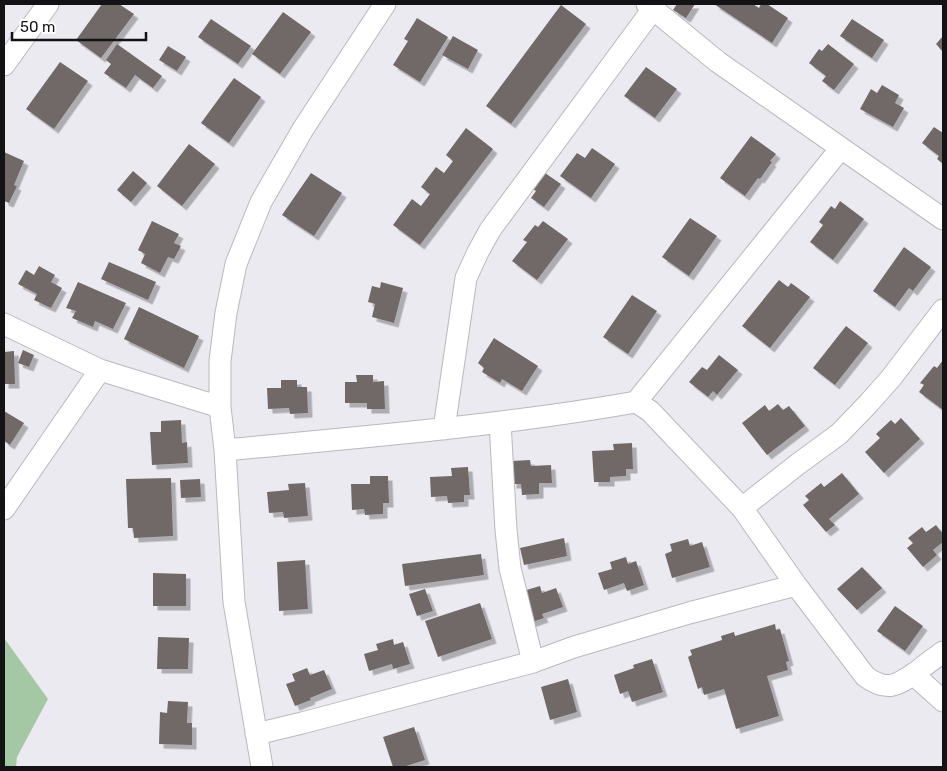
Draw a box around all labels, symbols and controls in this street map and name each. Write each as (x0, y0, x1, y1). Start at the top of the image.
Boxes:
scale bar (12, 10, 146, 42)
text: 50 m (20, 18, 55, 36)

